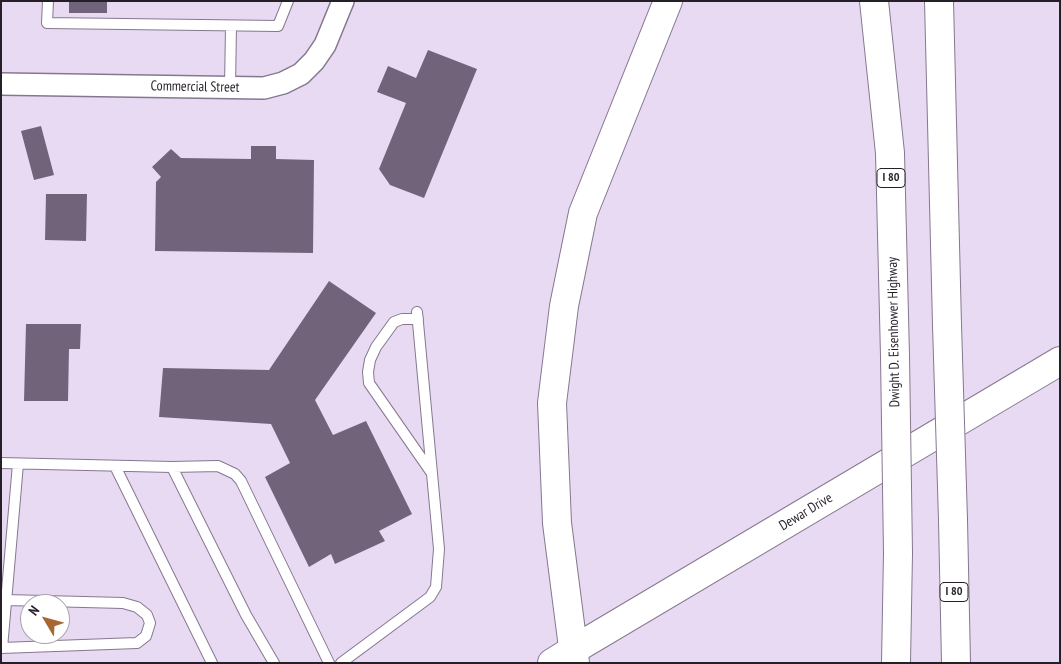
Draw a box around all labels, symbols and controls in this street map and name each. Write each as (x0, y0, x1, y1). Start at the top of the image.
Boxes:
street label: Commercial Street (150, 78, 240, 96)
road number: I 80 (877, 168, 905, 188)
street label: Dwight D. Eisenhower Highway (884, 257, 904, 407)
street label: Dewar Drive (776, 490, 836, 534)
road number: I 80 (940, 582, 968, 602)
north arrow (20, 594, 70, 644)
text: N (24, 602, 43, 619)

